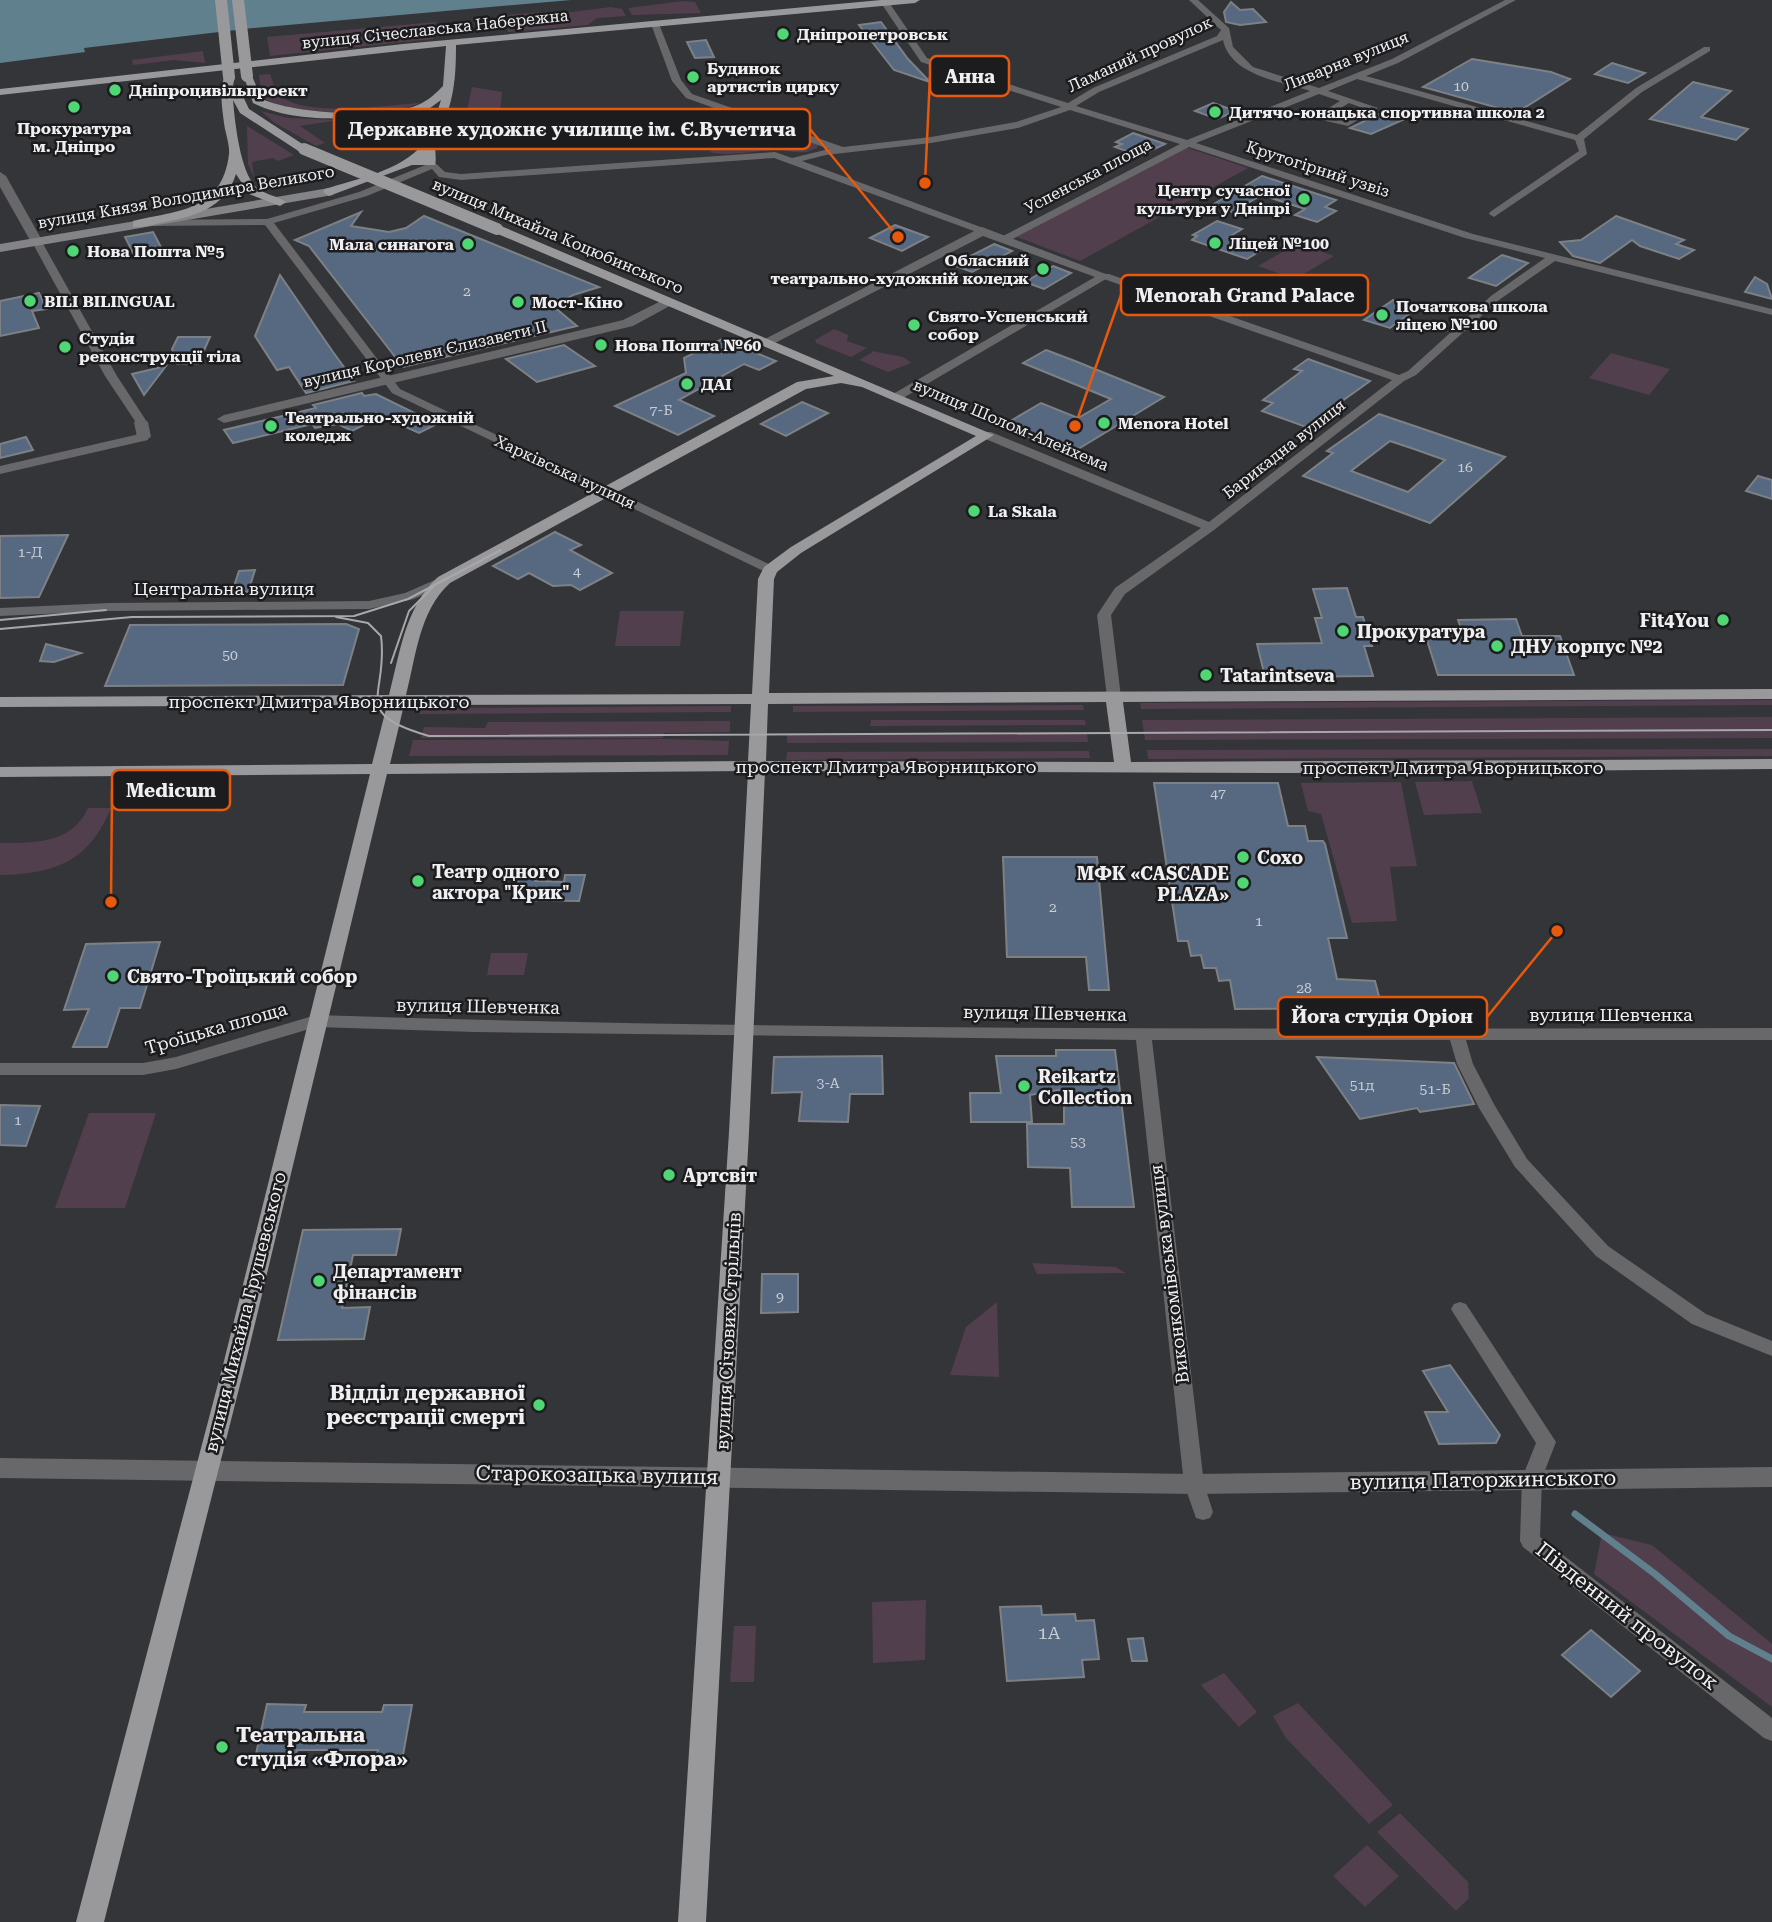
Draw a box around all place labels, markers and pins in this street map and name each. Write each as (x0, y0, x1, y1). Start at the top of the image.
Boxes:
place label: Дніпропетровськ (797, 25, 948, 44)
marker: Дніпропетровськ (775, 26, 791, 42)
callout: Анна (930, 56, 1009, 96)
place label: Будинок артистів цирку (707, 59, 839, 96)
marker: Будинок артистів цирку (685, 69, 701, 85)
place label: Дніпроцивільпроект (129, 81, 308, 100)
marker: Дніпроцивільпроект (107, 82, 123, 98)
marker: Прокуратура м. Дніпро (66, 99, 82, 115)
place label: Дитячо-юнацька спортивна школа 2 (1229, 103, 1545, 122)
marker: Дитячо-юнацька спортивна школа 2 (1207, 104, 1223, 120)
callout: Державне художнє училище ім. Є.Вучетича (334, 109, 810, 149)
place label: Прокуратура м. Дніпро (17, 119, 132, 156)
place label: Центр сучасної культури у Дніпрі (1137, 181, 1291, 218)
marker: Центр сучасної культури у Дніпрі (1296, 191, 1312, 207)
place label: Ліцей №100 (1229, 234, 1329, 253)
place label: Мала синагога (329, 235, 455, 254)
marker: Ліцей №100 (1207, 235, 1223, 251)
marker: Мала синагога (460, 236, 476, 252)
place label: Нова Пошта №5 (87, 242, 224, 261)
marker: Нова Пошта №5 (65, 243, 81, 259)
place label: Обласний театрально-художній коледж (770, 251, 1030, 288)
marker: Обласний театрально-художній коледж (1035, 261, 1051, 277)
callout: Menorah Grand Palace (1121, 275, 1368, 315)
place label: BILI BILINGUAL (44, 292, 175, 311)
marker: BILI BILINGUAL (22, 293, 38, 309)
place label: Мост-Кіно (532, 293, 623, 312)
marker: Мост-Кіно (510, 294, 526, 310)
place label: Початкова школа ліцею №100 (1396, 297, 1548, 334)
place label: Свято-Успенський собор (928, 307, 1088, 344)
marker: Початкова школа ліцею №100 (1374, 307, 1390, 323)
marker: Свято-Успенський собор (906, 317, 922, 333)
place label: Студія реконструкції тіла (79, 329, 241, 366)
place label: Нова Пошта №60 (615, 336, 761, 355)
marker: Нова Пошта №60 (593, 337, 609, 353)
marker: Студія реконструкції тіла (57, 339, 73, 355)
place label: ДАІ (701, 375, 732, 394)
marker: ДАІ (679, 376, 695, 392)
place label: Театрально-художній коледж (285, 408, 474, 445)
place label: Menora Hotel (1118, 414, 1229, 433)
marker: Menora Hotel (1096, 415, 1112, 431)
marker: Театрально-художній коледж (263, 418, 279, 434)
place label: La Skala (988, 502, 1057, 521)
marker: La Skala (966, 503, 982, 519)
place label: Fit4You (1640, 610, 1709, 631)
marker: Fit4You (1715, 612, 1731, 628)
place label: Прокуратура (1357, 621, 1486, 642)
marker: Прокуратура (1335, 623, 1351, 639)
place label: ДНУ корпус №2 (1511, 636, 1663, 657)
marker: ДНУ корпус №2 (1489, 638, 1505, 654)
place label: Tatarintseva (1220, 665, 1335, 686)
marker: Tatarintseva (1198, 667, 1214, 683)
callout: Medicum (112, 770, 230, 810)
place label: Сохо (1257, 847, 1303, 868)
marker: Сохо (1235, 849, 1251, 865)
place label: Театр одного актора "Крик" (432, 861, 570, 903)
place label: МФК «CASCADE PLAZA» (1077, 863, 1229, 905)
marker: Театр одного актора "Крик" (410, 873, 426, 889)
marker: МФК «CASCADE PLAZA» (1235, 875, 1251, 891)
place label: Свято-Троїцький собор (127, 966, 357, 987)
marker: Свято-Троїцький собор (105, 968, 121, 984)
callout: Йога студія Оріон (1278, 997, 1487, 1037)
place label: Reikartz Collection (1038, 1066, 1132, 1108)
marker: Reikartz Collection (1016, 1078, 1032, 1094)
place label: Артсвіт (683, 1165, 757, 1186)
marker: Артсвіт (661, 1167, 677, 1183)
place label: Департамент фінансів (333, 1261, 462, 1303)
marker: Департамент фінансів (311, 1273, 327, 1289)
place label: Відділ державної реєстрації смерті (327, 1381, 525, 1429)
marker: Відділ державної реєстрації смерті (531, 1397, 547, 1413)
place label: Театральна студія «Флора» (236, 1723, 408, 1771)
marker: Театральна студія «Флора» (214, 1739, 230, 1755)

